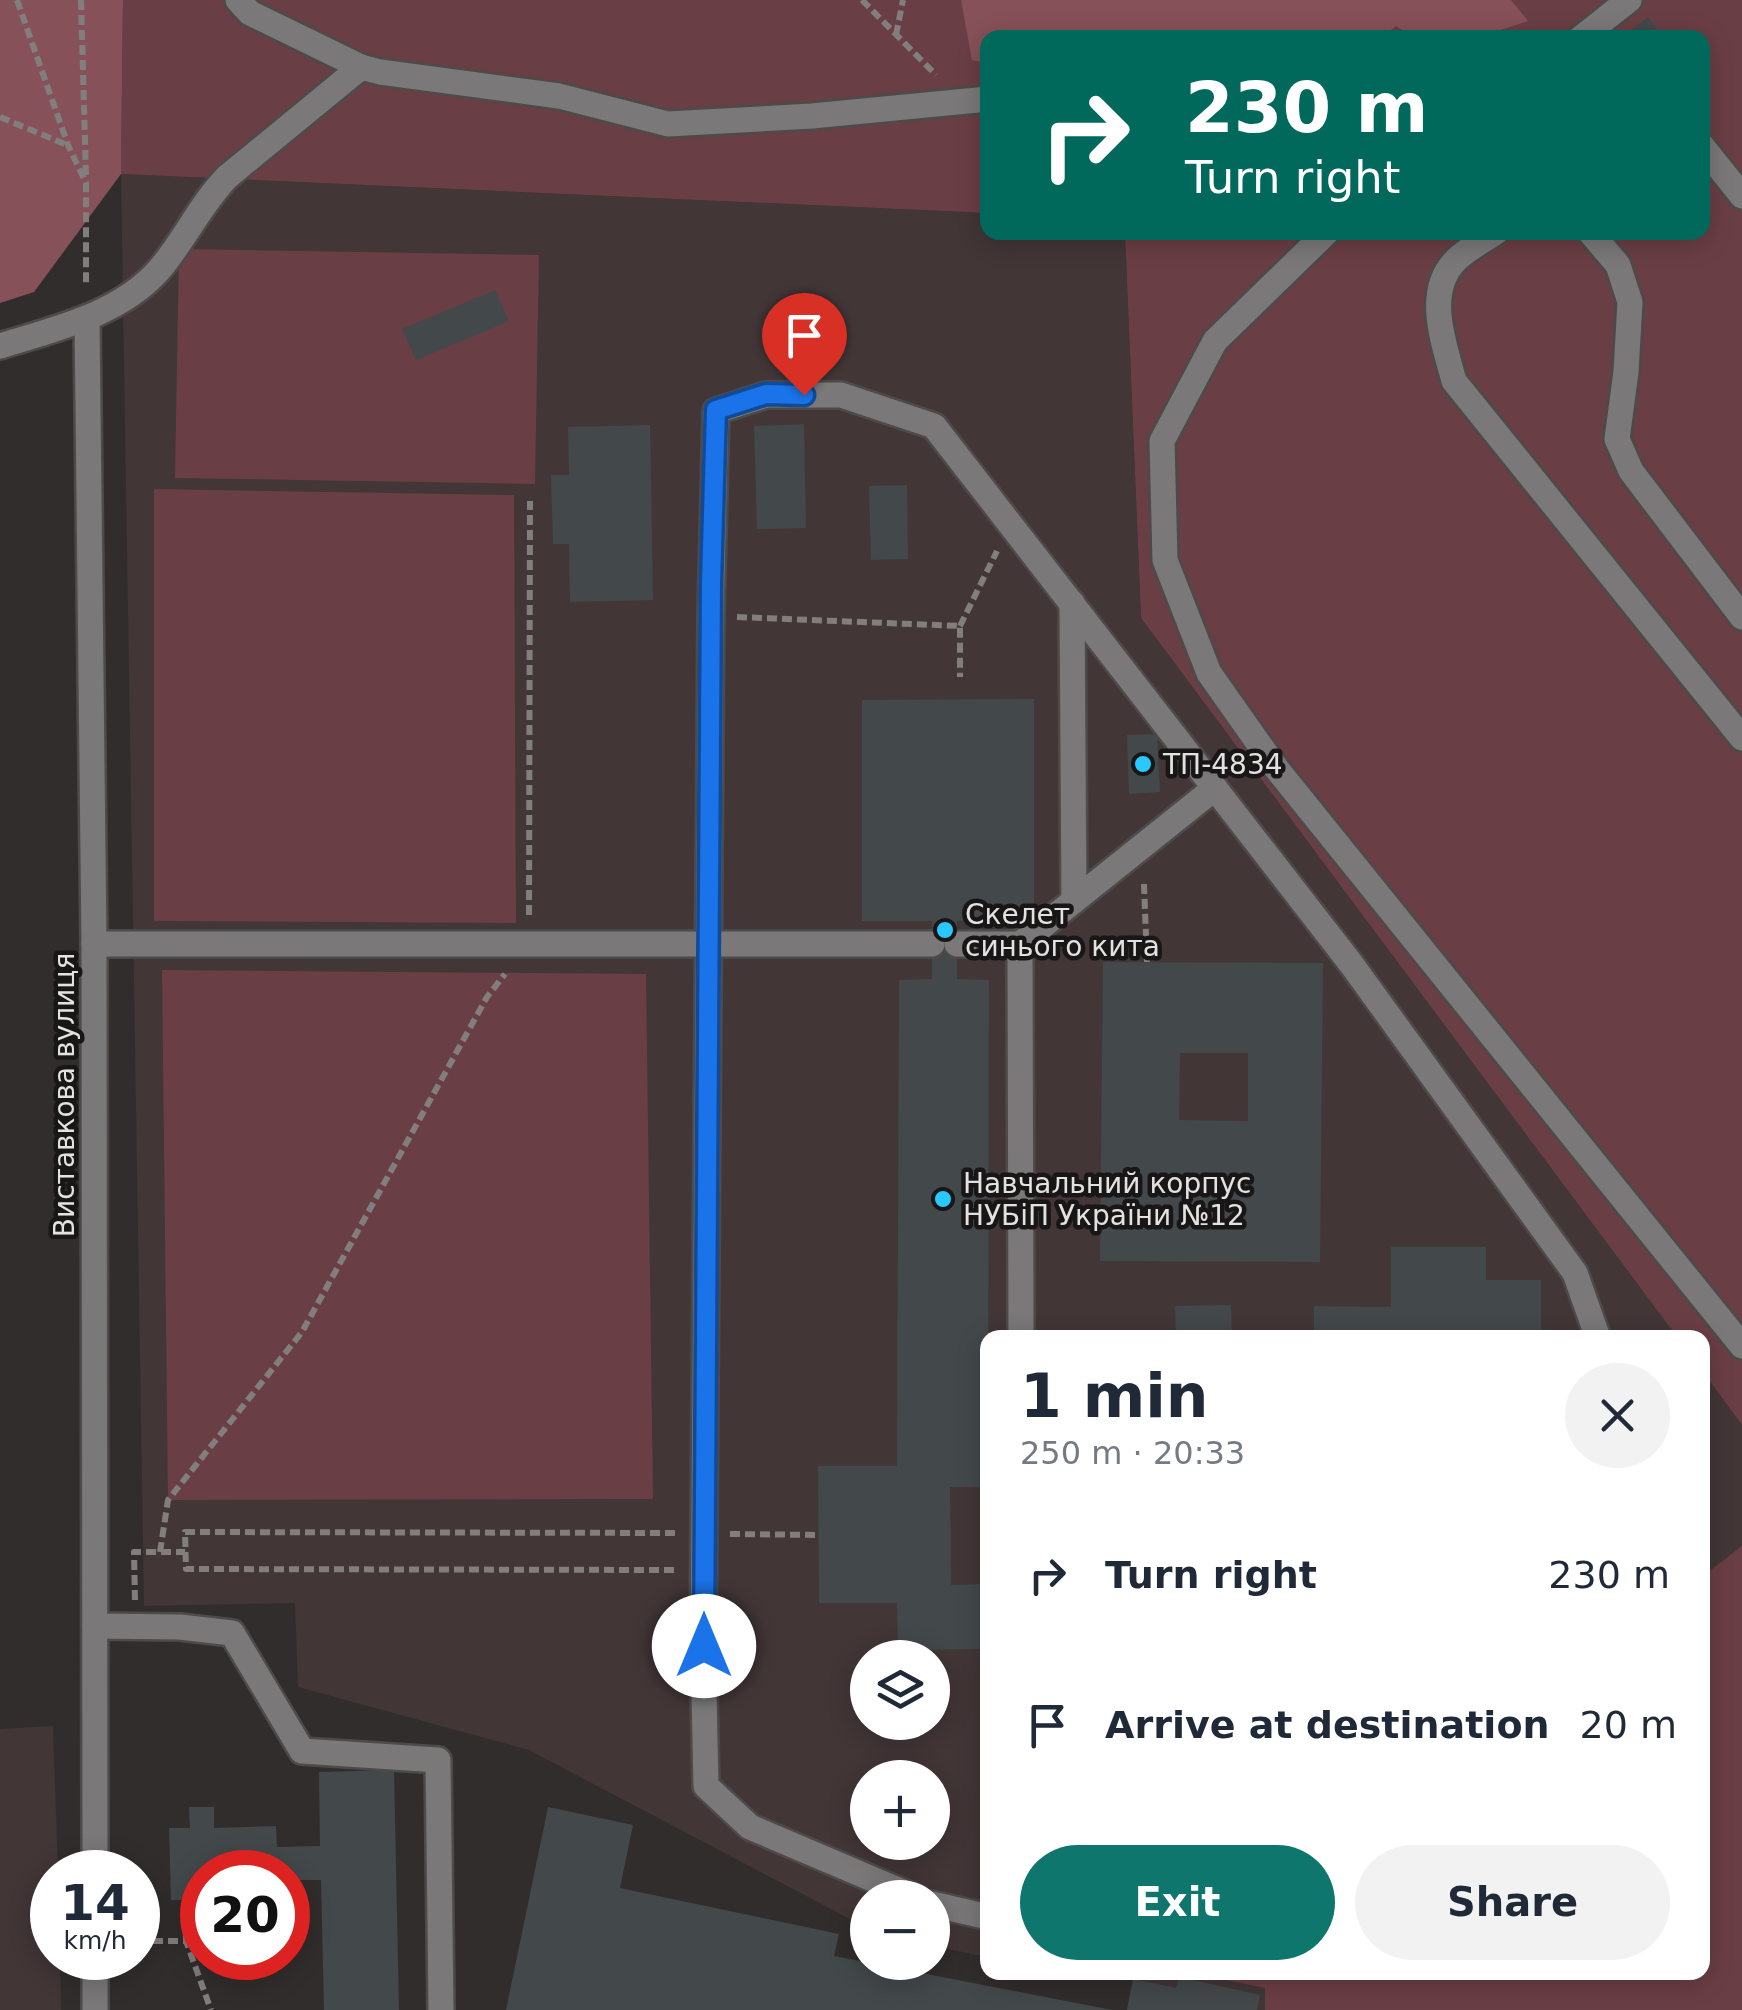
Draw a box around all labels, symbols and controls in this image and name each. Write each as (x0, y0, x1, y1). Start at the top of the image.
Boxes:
text: 230 m (1185, 67, 1428, 149)
icon: right (1020, 70, 1150, 200)
text: Turn right (1185, 151, 1400, 204)
pin (762, 293, 847, 396)
icon: arrive (777, 308, 832, 363)
place label: ТП-4834 (1162, 748, 1283, 781)
marker: ТП-4834 (1132, 753, 1154, 775)
place label: Скелет синього кита (965, 898, 1160, 963)
marker: Скелет синього кита (934, 919, 956, 941)
street label: Виставкова вулиця (48, 953, 81, 1237)
place label: Навчальний корпус НУБіП України №12 (963, 1167, 1252, 1232)
marker: Навчальний корпус НУБіП України №12 (932, 1188, 954, 1210)
text: 1 min (1020, 1361, 1208, 1431)
button: close (1565, 1363, 1670, 1468)
text: 250 m · 20:33 (1020, 1434, 1245, 1472)
icon: right (1020, 1548, 1075, 1603)
text: Turn right (1105, 1553, 1317, 1597)
text: 230 m (1548, 1553, 1670, 1597)
position arrow (652, 1594, 756, 1698)
map controls (850, 1640, 950, 1980)
button: layers (850, 1640, 950, 1740)
icon: arrive (1020, 1698, 1075, 1753)
text: Arrive at destination (1105, 1703, 1550, 1747)
text: 20 m (1580, 1703, 1677, 1747)
button: + (850, 1760, 950, 1860)
button: Exit (1020, 1845, 1335, 1960)
button: Share (1355, 1845, 1670, 1960)
speed limit sign: 20 (180, 1850, 310, 1980)
text: 14 (60, 1874, 130, 1932)
button: − (850, 1880, 950, 1980)
text: km/h (63, 1926, 127, 1955)

